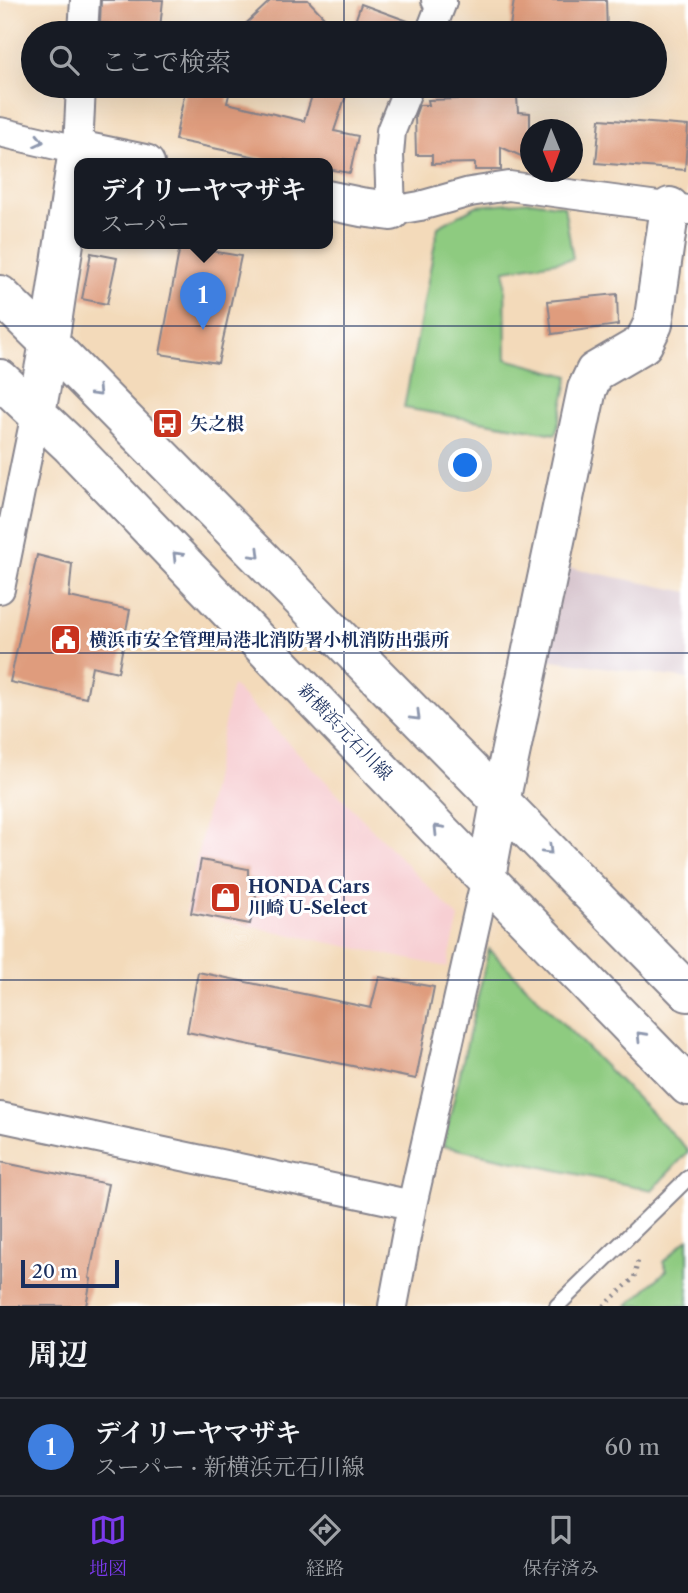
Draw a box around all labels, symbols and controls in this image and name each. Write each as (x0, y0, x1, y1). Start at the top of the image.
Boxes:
search box (21, 21, 667, 98)
icon: search (45, 41, 83, 79)
text: ここで検索 (101, 46, 231, 78)
north arrow (520, 119, 583, 182)
one-way arrow (33, 133, 45, 148)
popup (74, 158, 333, 249)
text: デイリーヤマザキ (100, 174, 307, 206)
text: スーパー (100, 210, 190, 238)
pin: 1 (180, 272, 226, 330)
one-way arrow (88, 384, 101, 397)
bus stop icon: 矢之根 (150, 407, 184, 441)
place label: 矢之根 (190, 413, 244, 435)
your location (448, 448, 482, 482)
one-way arrow (248, 546, 261, 559)
one-way arrow (172, 552, 185, 565)
public building icon: 横浜市安全管理局港北消防署小机消防出張所 (49, 623, 83, 657)
place label: 横浜市安全管理局港北消防署小机消防出張所 (89, 629, 449, 651)
street label: 新横浜元石川線 (293, 679, 397, 785)
one-way arrow (407, 708, 420, 721)
one-way arrow (433, 824, 446, 837)
one-way arrow (540, 842, 553, 855)
place label: HONDA Cars 川崎 U-Select (248, 876, 370, 919)
shop icon: HONDA Cars 川崎 U-Select (208, 880, 242, 914)
one-way arrow (636, 1032, 649, 1045)
scale bar (21, 1257, 119, 1289)
text: 20 m (32, 1260, 78, 1283)
text: 周辺 (28, 1336, 88, 1373)
text: デイリーヤマザキ (95, 1417, 301, 1449)
text: 1 (46, 1433, 56, 1461)
text: 60 m (604, 1433, 660, 1461)
text: スーパー · 新横浜元石川線 (95, 1453, 364, 1481)
tab: 地図 (89, 1511, 127, 1580)
tab: 経路 (306, 1511, 344, 1580)
tab: 保存済み (523, 1511, 599, 1580)

